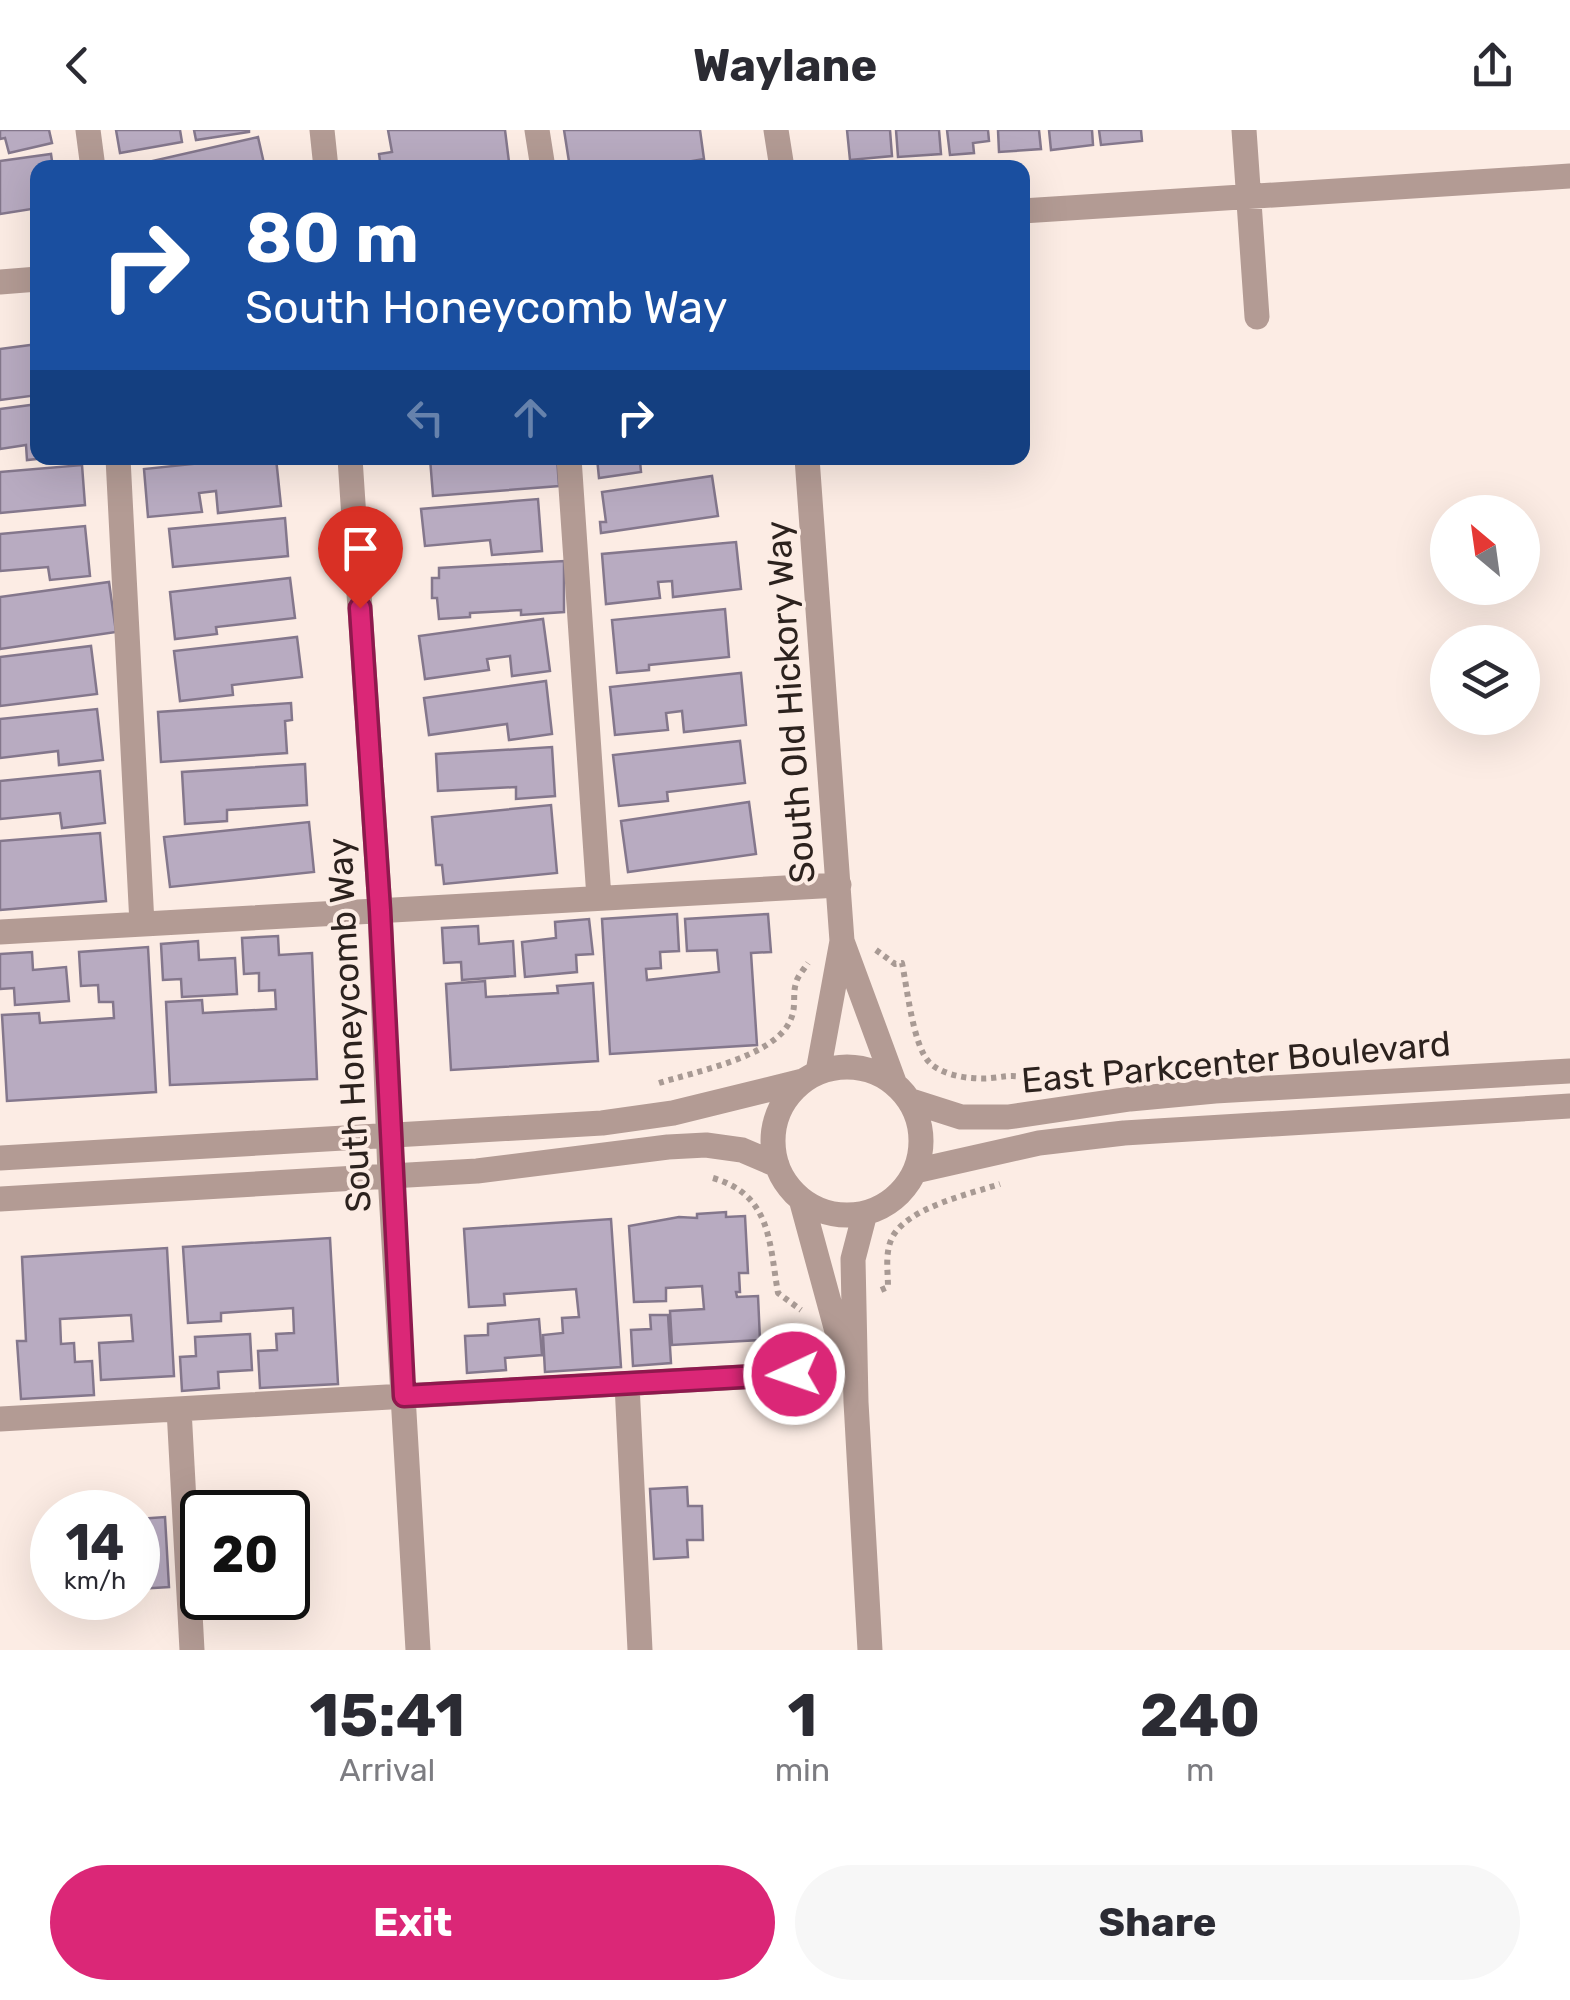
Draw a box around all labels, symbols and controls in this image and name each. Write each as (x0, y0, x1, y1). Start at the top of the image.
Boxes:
icon: back (50, 38, 105, 93)
icon: share (1465, 38, 1520, 93)
text: Waylane (693, 39, 877, 92)
text: 80 m (245, 197, 419, 280)
icon: right (80, 200, 210, 330)
text: South Honeycomb Way (245, 281, 727, 334)
icon: left (398, 390, 453, 445)
icon: ahead (503, 390, 558, 445)
icon: right (608, 390, 663, 445)
north arrow (1430, 495, 1540, 605)
map controls (1430, 495, 1540, 735)
pin (318, 506, 403, 609)
street label: South Old Hickory Way (756, 519, 824, 885)
icon: arrive (333, 521, 388, 576)
button: layers (1430, 625, 1540, 735)
street label: South Honeycomb Way (318, 837, 380, 1213)
street label: East Parkcenter Boulevard (1020, 1022, 1452, 1102)
position arrow (742, 1322, 846, 1426)
speed limit sign: 20 (180, 1490, 310, 1620)
text: 14 (66, 1513, 125, 1573)
text: km/h (64, 1566, 126, 1595)
text: 15:41 (310, 1680, 465, 1751)
text: 1 (788, 1680, 817, 1751)
text: 240 (1140, 1680, 1260, 1751)
text: Arrival (339, 1751, 435, 1789)
text: min (775, 1751, 830, 1789)
text: m (1186, 1751, 1214, 1789)
button: Exit (50, 1865, 775, 1980)
button: Share (795, 1865, 1520, 1980)

